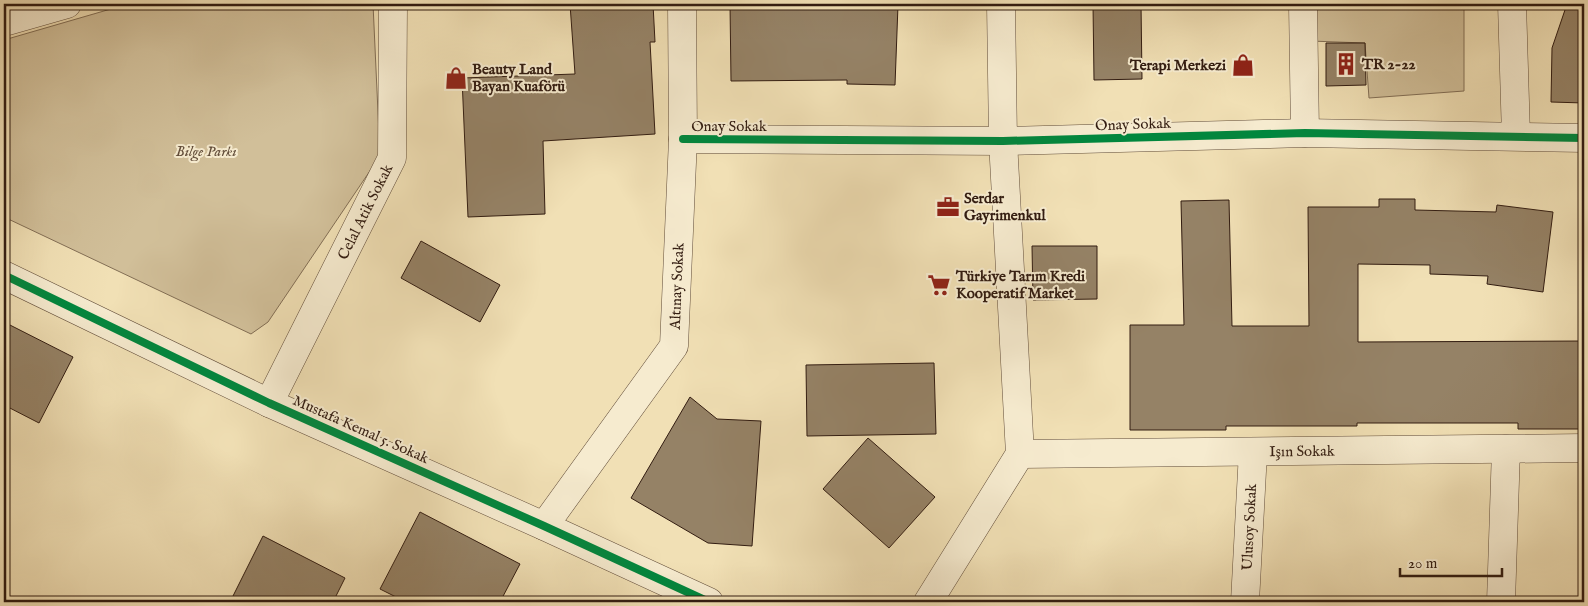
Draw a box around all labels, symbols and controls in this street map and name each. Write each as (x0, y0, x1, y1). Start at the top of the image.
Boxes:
building icon: TR 2-22 (1333, 51, 1359, 77)
shop icon: Terapi Merkezi (1230, 52, 1256, 78)
place label: TR 2-22 (1361, 55, 1416, 74)
place label: Terapi Merkezi (1129, 56, 1226, 75)
place label: Beauty Land Bayan Kuaförü (472, 60, 565, 96)
shop icon: Beauty Land Bayan Kuaförü (443, 65, 469, 91)
street label: Onay Sokak (1095, 114, 1172, 135)
street label: Onay Sokak (691, 117, 768, 136)
park label: Bilge Parkı (175, 142, 237, 162)
street label: Celal Atik Sokak (334, 160, 398, 263)
place label: Serdar Gayrimenkul (964, 189, 1046, 225)
office icon: Serdar Gayrimenkul (935, 194, 961, 220)
street label: Altınay Sokak (666, 241, 689, 331)
place label: Türkiye Tarım Kredi Kooperatif Market (955, 267, 1085, 303)
supermarket icon: Türkiye Tarım Kredi Kooperatif Market (926, 272, 952, 298)
street label: Mustafa Kemal 5. Sokak (290, 391, 433, 468)
street label: Işın Sokak (1269, 442, 1336, 461)
street label: Ulusoy Sokak (1238, 482, 1261, 571)
scale bar (1400, 546, 1503, 578)
text: 20 m (1408, 554, 1438, 573)

